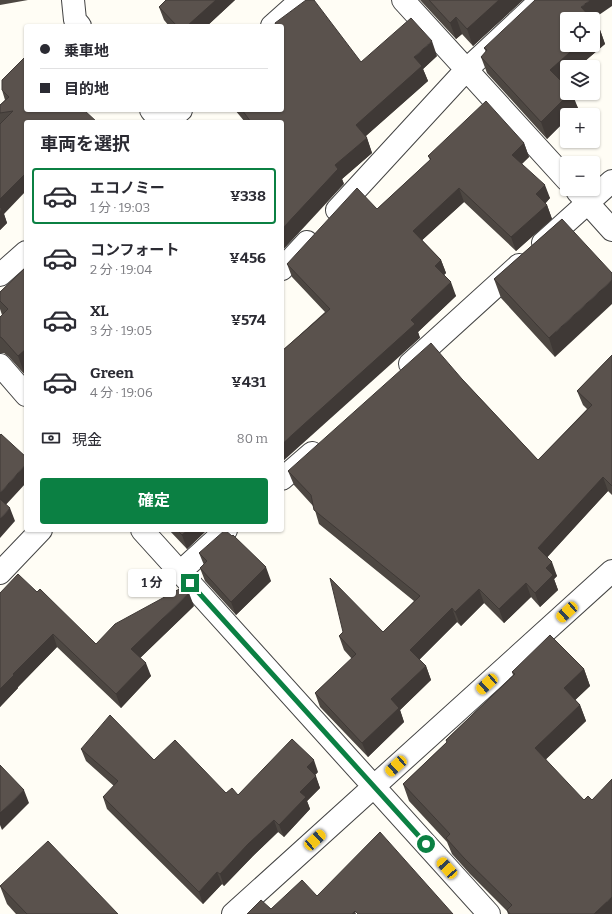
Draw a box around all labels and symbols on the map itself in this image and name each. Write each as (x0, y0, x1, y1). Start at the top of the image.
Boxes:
callout: 1 分 (128, 569, 176, 597)
route end (181, 574, 199, 592)
car (554, 600, 580, 624)
car (474, 672, 500, 696)
car (383, 754, 409, 778)
car (302, 828, 328, 852)
route start (417, 835, 435, 853)
car (435, 855, 459, 881)

